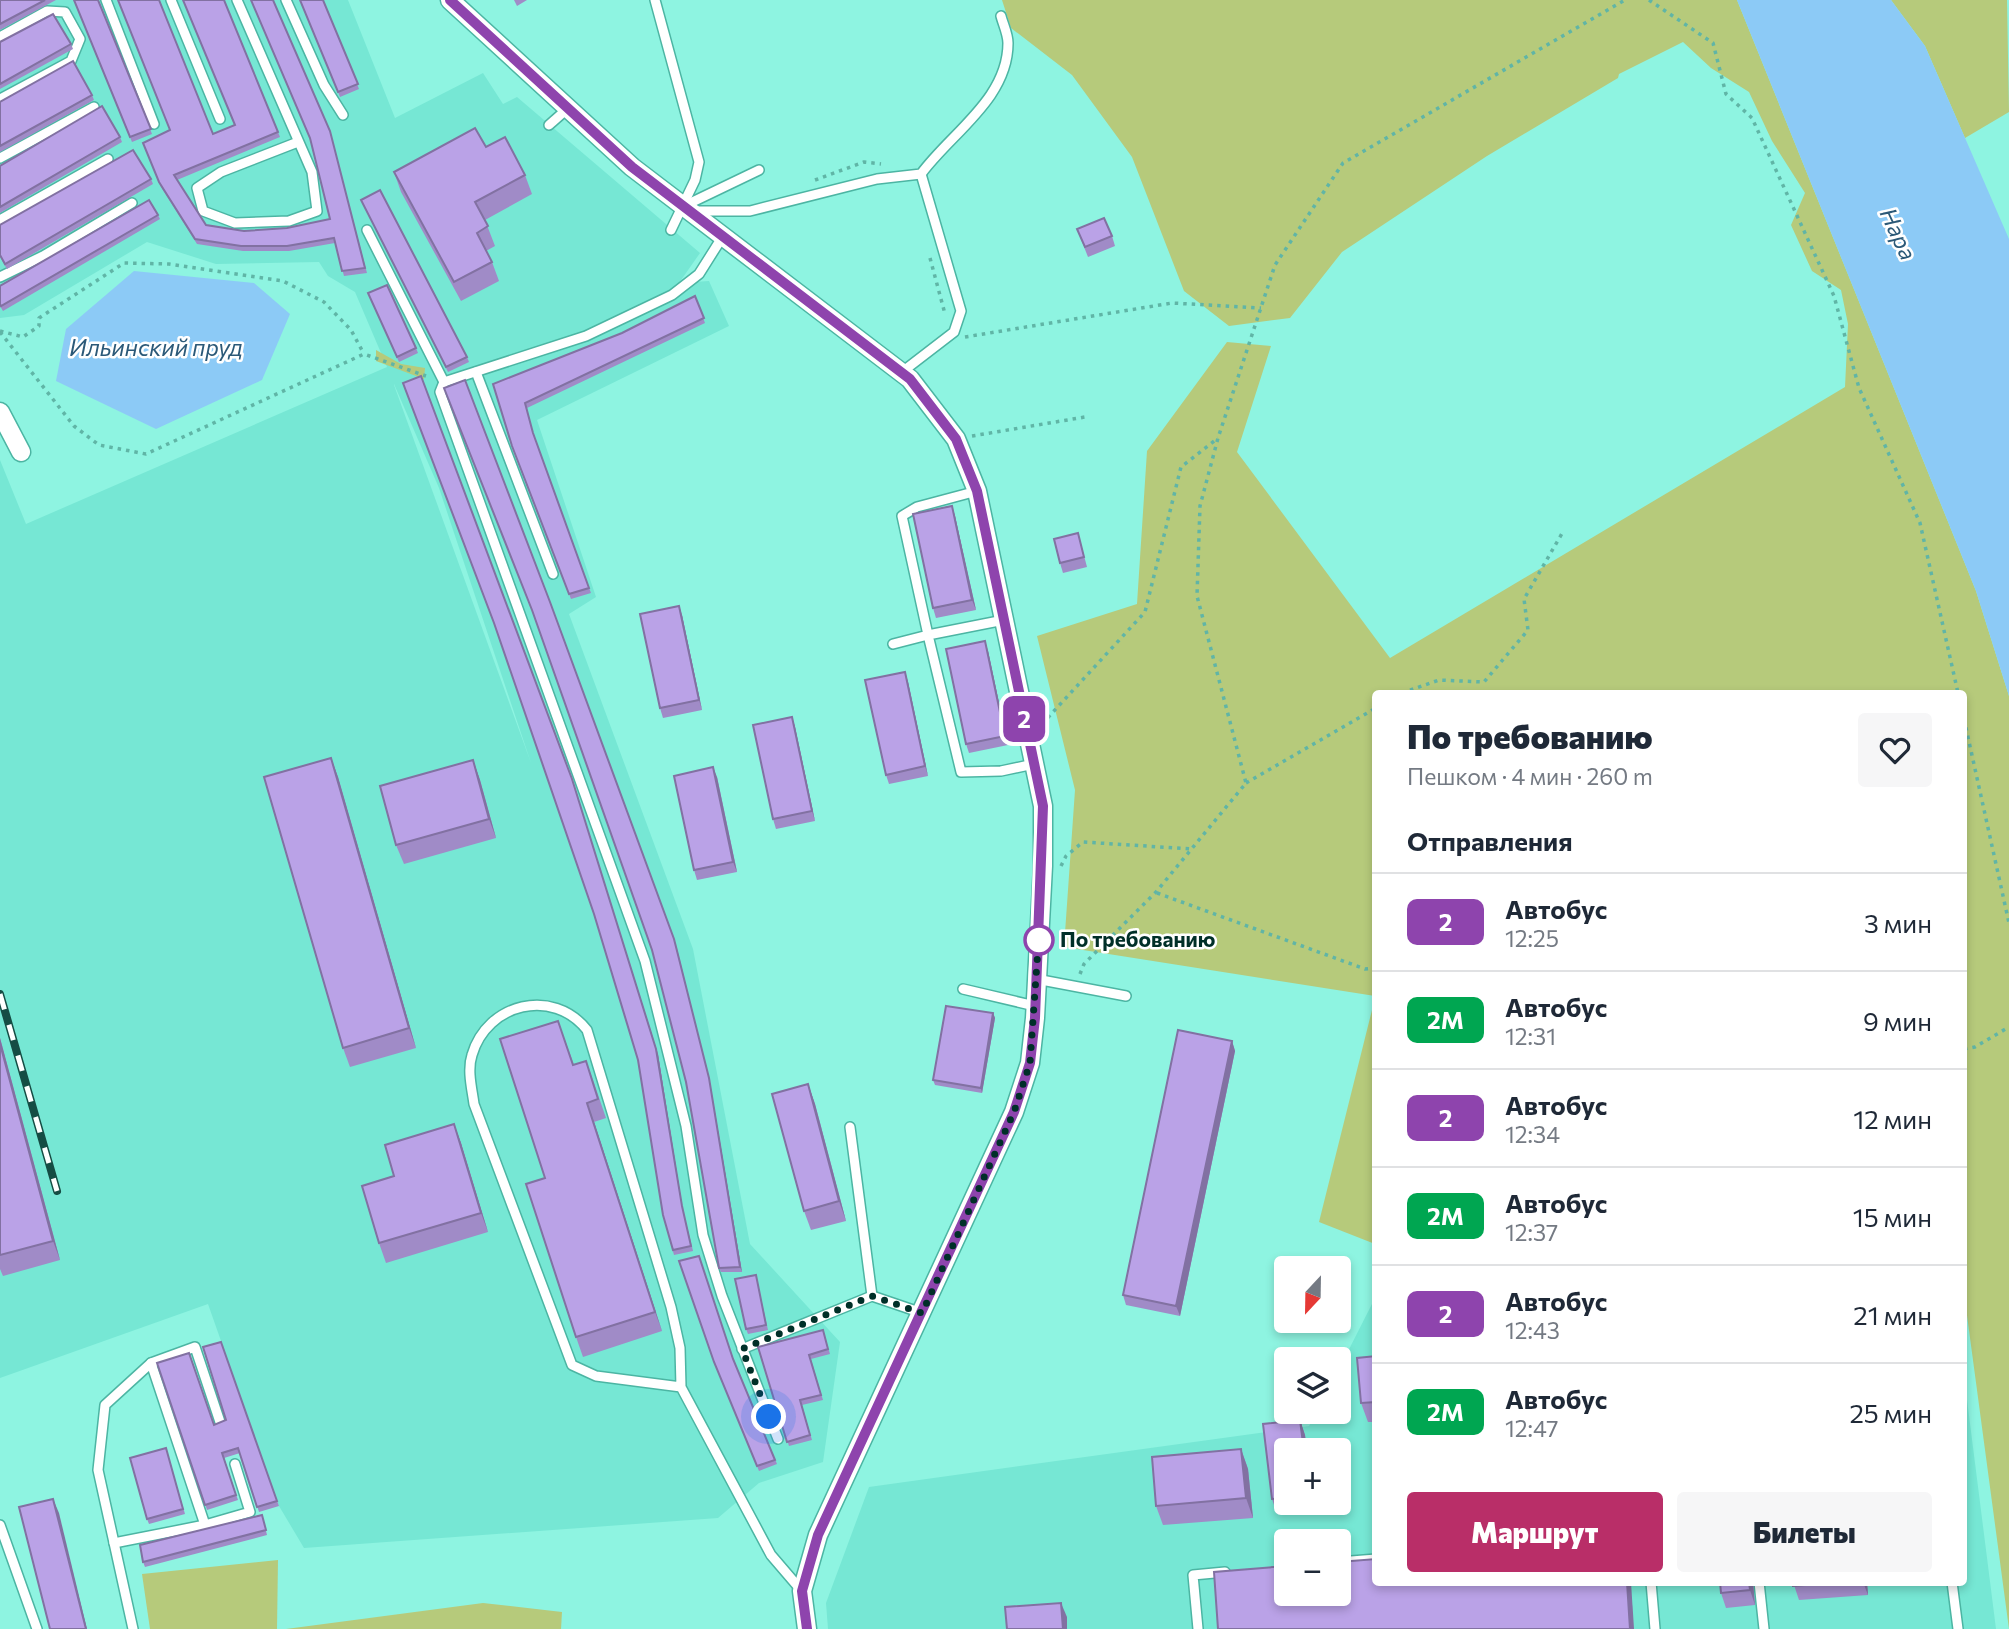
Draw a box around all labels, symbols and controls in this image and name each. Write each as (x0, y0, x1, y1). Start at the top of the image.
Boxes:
water label: Нара (1875, 203, 1923, 264)
water label: Ильинский пруд (69, 333, 243, 361)
line badge: 2 (1001, 696, 1047, 742)
text: 2 (1017, 704, 1031, 733)
button: heart (1858, 713, 1932, 787)
text: По требованию (1407, 715, 1653, 756)
text: Пешком · 4 мин · 260 m (1407, 762, 1653, 790)
text: Отправления (1407, 825, 1573, 856)
text: Автобус (1505, 893, 1607, 924)
text: 2 (1439, 907, 1452, 936)
text: 3 мин (1864, 907, 1932, 938)
text: 12:25 (1505, 924, 1559, 952)
marker: По требованию (1024, 925, 1054, 955)
place label: По требованию (1060, 926, 1215, 951)
text: Автобус (1505, 991, 1607, 1022)
text: 2М (1427, 1005, 1464, 1034)
text: 9 мин (1863, 1005, 1932, 1036)
text: 12:31 (1505, 1022, 1556, 1050)
text: Автобус (1505, 1089, 1607, 1120)
text: 2 (1439, 1103, 1452, 1132)
text: 12 мин (1853, 1103, 1932, 1134)
text: 12:34 (1505, 1120, 1560, 1148)
text: Автобус (1505, 1187, 1607, 1218)
text: 2М (1427, 1201, 1464, 1230)
text: 15 мин (1853, 1201, 1932, 1232)
text: 12:37 (1505, 1218, 1558, 1246)
north arrow (1274, 1256, 1351, 1334)
map controls (1274, 1256, 1351, 1606)
text: Автобус (1505, 1285, 1607, 1316)
text: 2 (1439, 1299, 1452, 1328)
text: 21 мин (1853, 1299, 1932, 1330)
text: 12:43 (1505, 1316, 1560, 1344)
button: layers (1274, 1347, 1351, 1424)
text: Автобус (1505, 1383, 1607, 1414)
text: 2М (1427, 1397, 1464, 1426)
text: 25 мин (1849, 1397, 1932, 1428)
your location (751, 1399, 786, 1434)
text: 12:47 (1505, 1414, 1559, 1442)
button: + (1274, 1438, 1351, 1515)
button: Маршрут (1407, 1492, 1663, 1572)
button: Билеты (1677, 1492, 1932, 1572)
button: − (1274, 1529, 1351, 1606)

